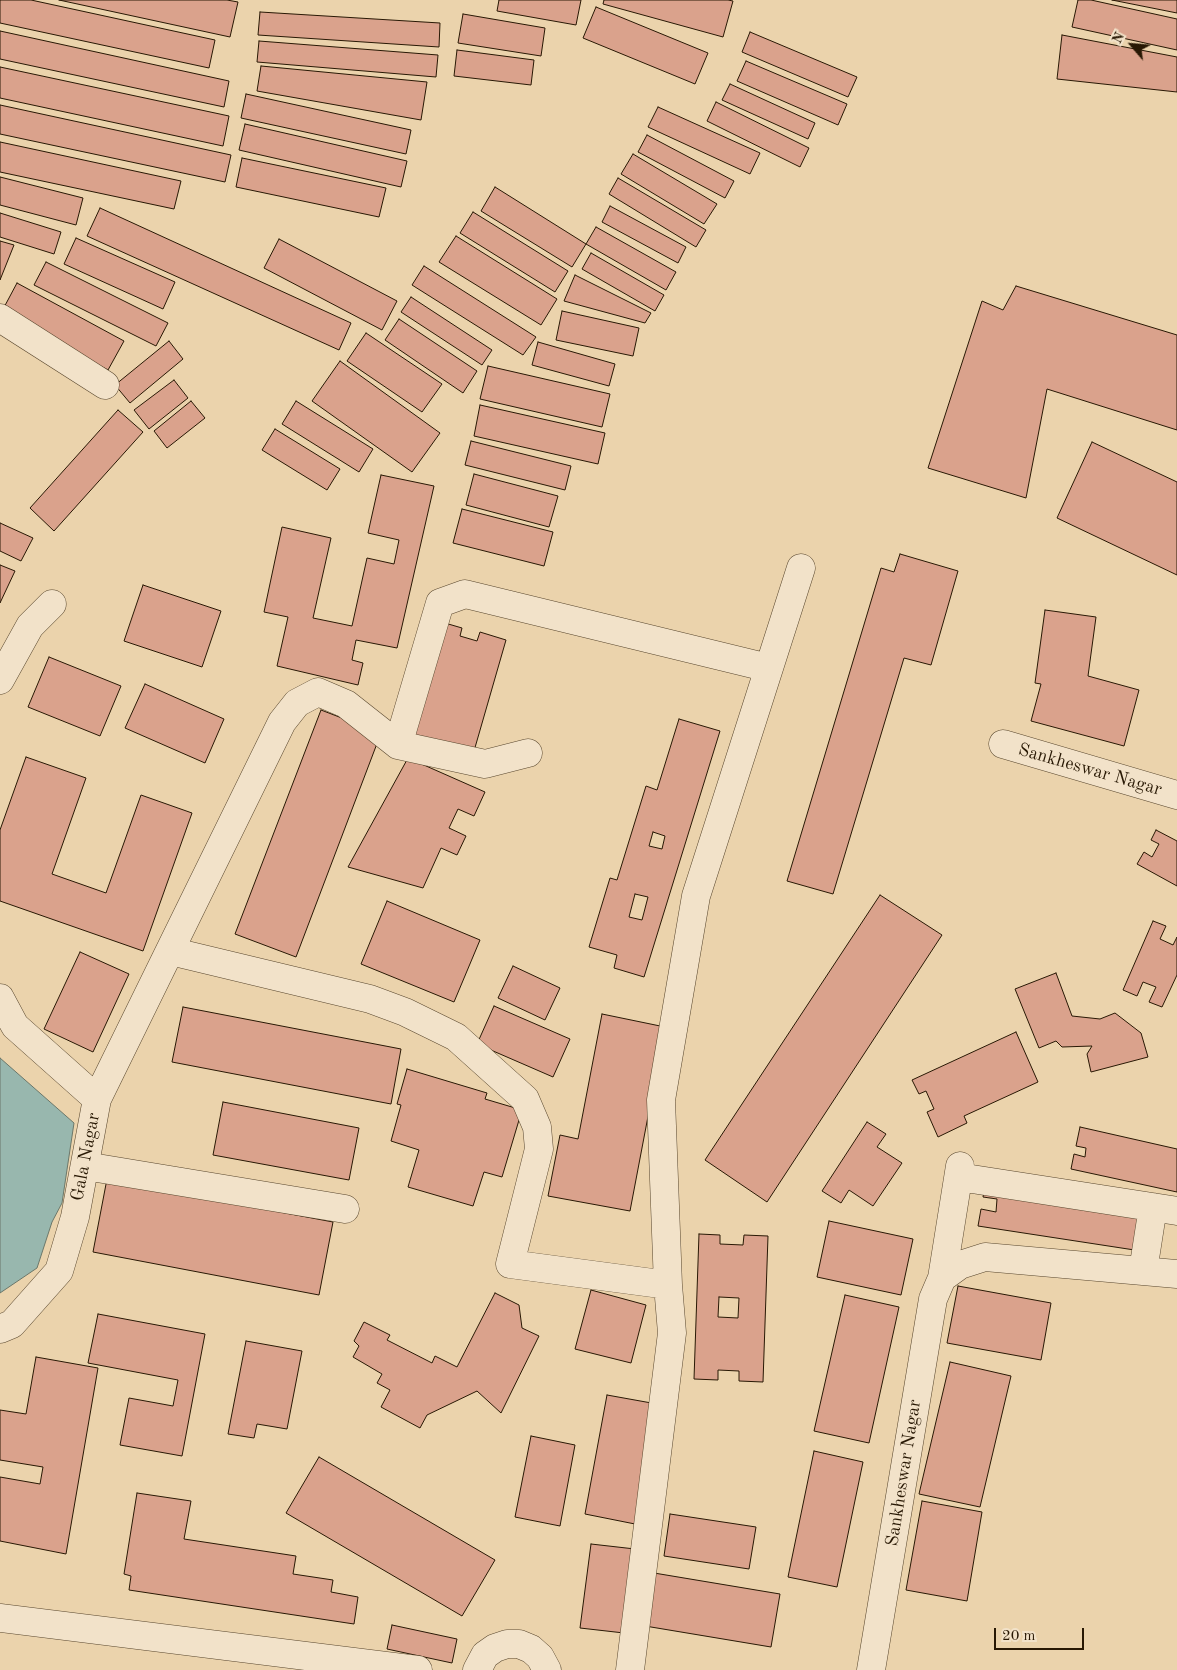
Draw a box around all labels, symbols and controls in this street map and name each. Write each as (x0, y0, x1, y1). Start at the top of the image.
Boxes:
north arrow (1107, 20, 1157, 70)
text: N (1110, 30, 1127, 46)
street label: Sankheswar Nagar (1016, 739, 1164, 801)
street label: Gala Nagar (67, 1111, 105, 1203)
street label: Sankheswar Nagar (882, 1398, 926, 1548)
scale bar (997, 1618, 1087, 1650)
text: 20 m (1002, 1629, 1036, 1644)

